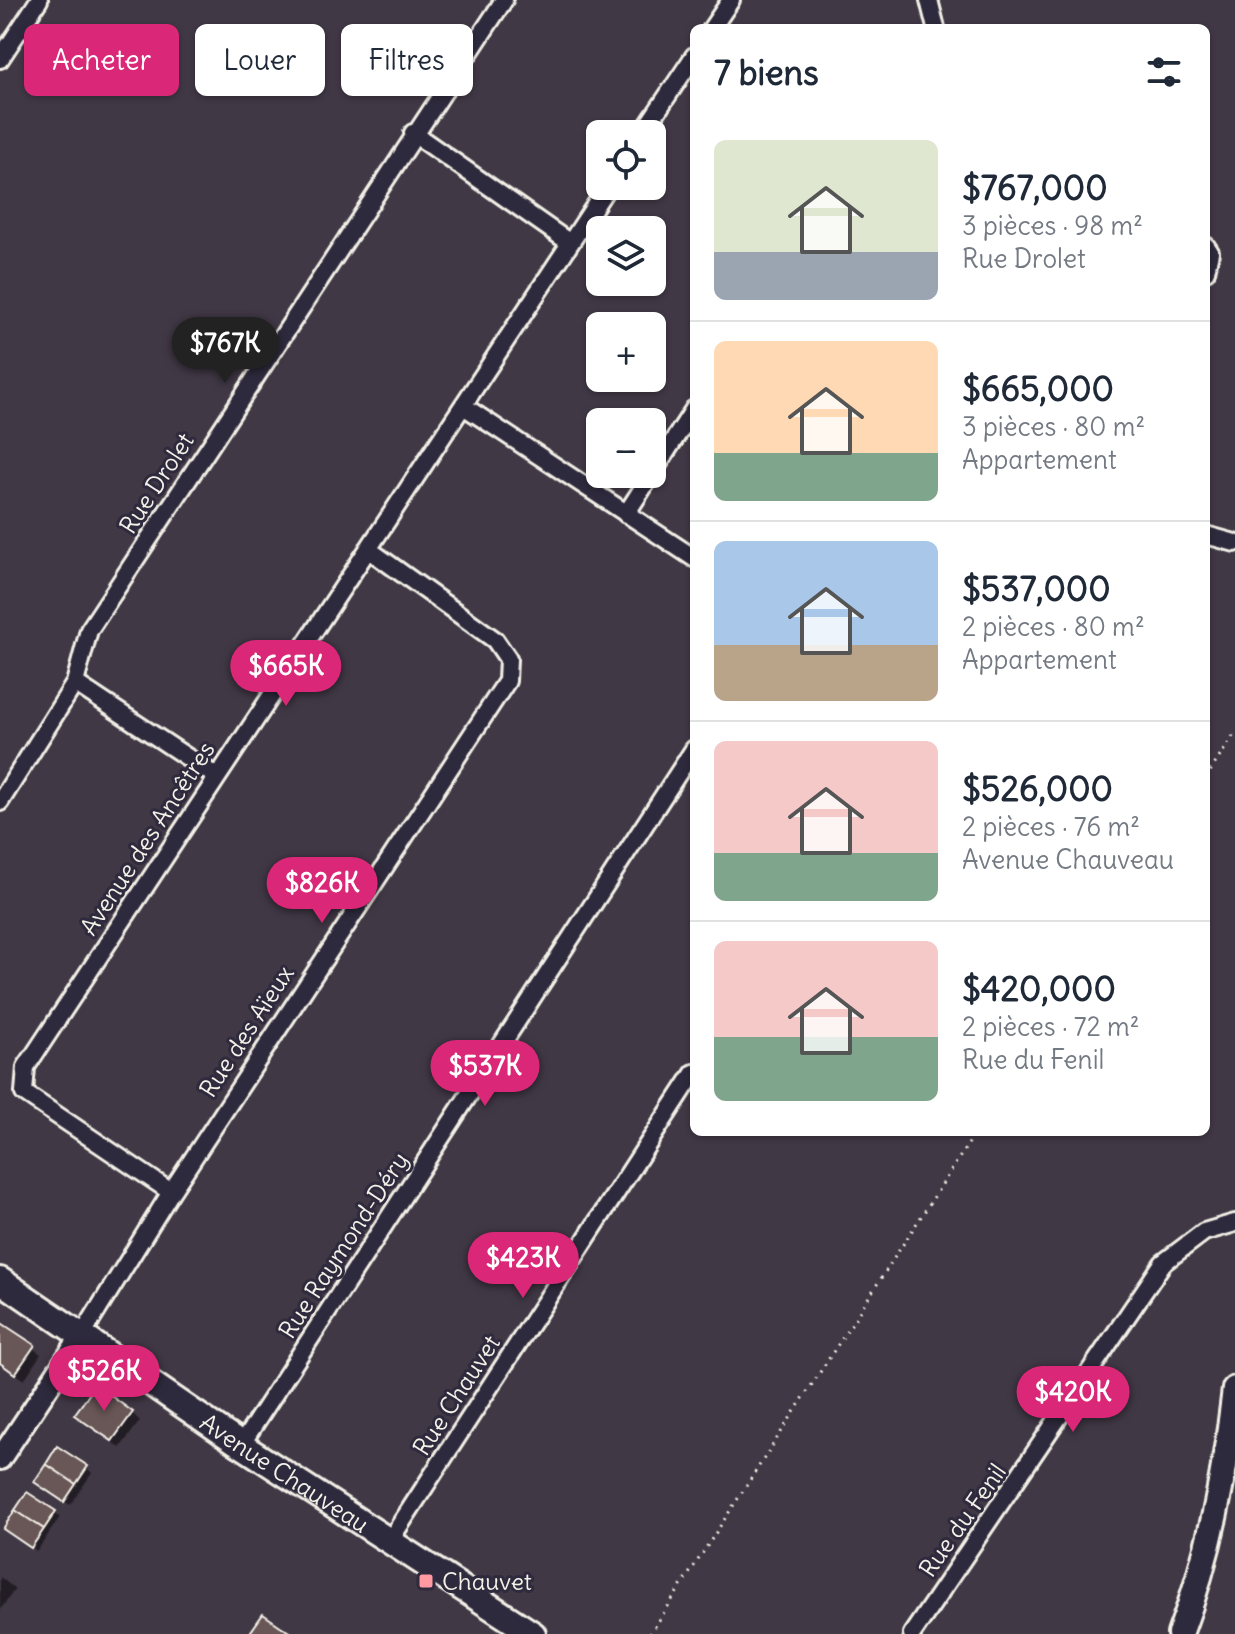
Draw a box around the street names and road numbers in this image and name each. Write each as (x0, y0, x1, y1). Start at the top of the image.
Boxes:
street label: Rue Drolet (112, 427, 200, 539)
street label: Avenue des Ancêtres (73, 736, 221, 940)
street label: Rue des Aïeux (192, 959, 300, 1102)
street label: Rue Raymond-Déry (272, 1146, 414, 1344)
street label: Rue Chauvet (406, 1329, 506, 1461)
street label: Avenue Chauveau (195, 1407, 375, 1539)
street label: Rue du Fenil (912, 1458, 1012, 1582)

